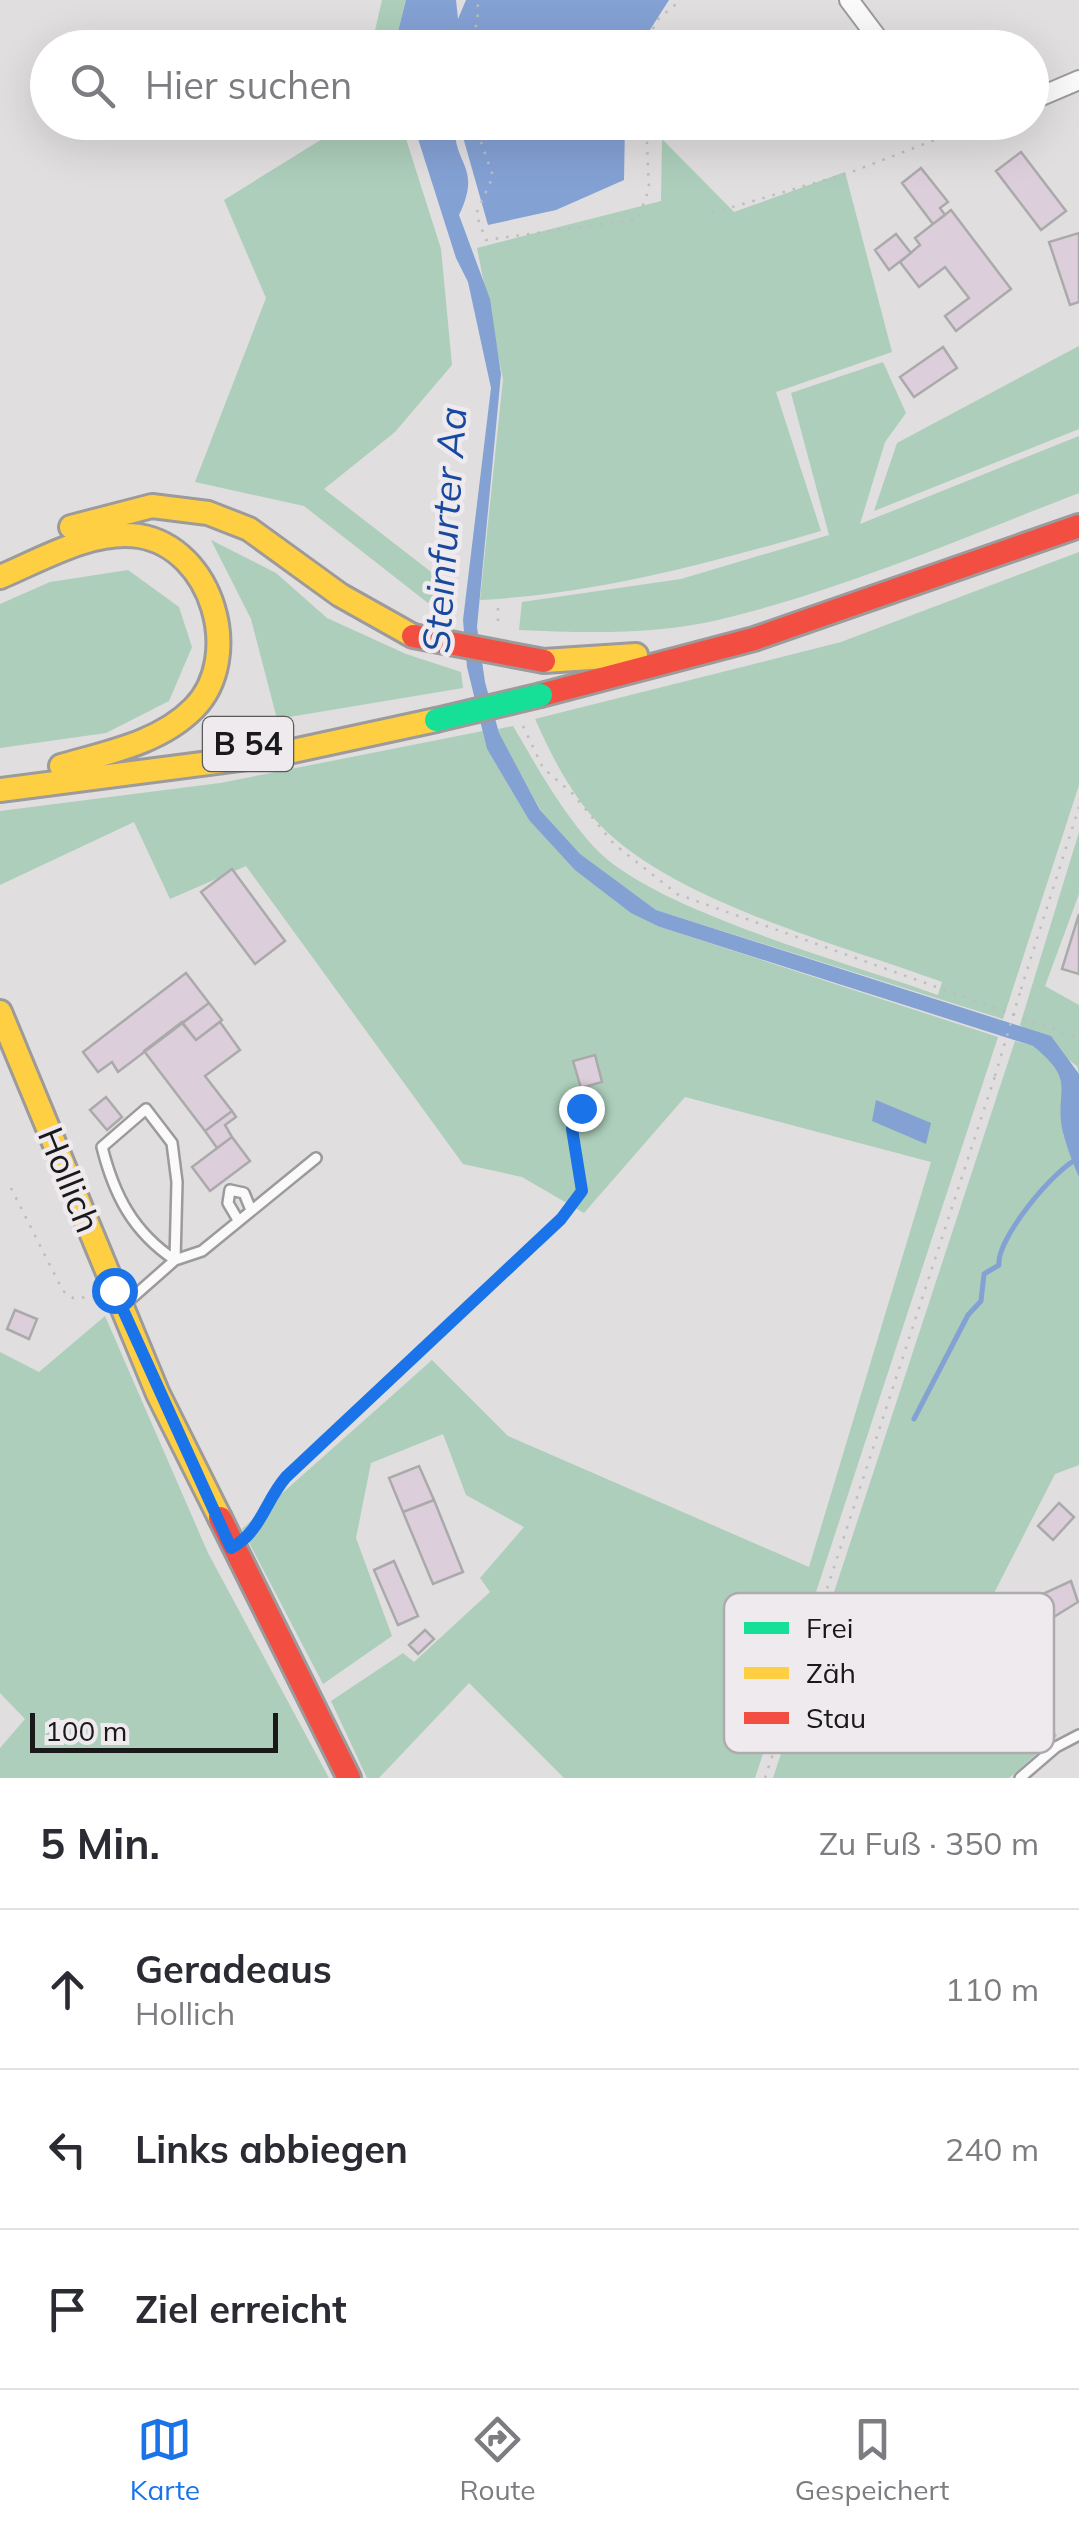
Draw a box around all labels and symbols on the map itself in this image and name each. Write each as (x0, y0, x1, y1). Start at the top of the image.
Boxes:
water label: Steinfurter Aa (411, 405, 477, 655)
road number: B 54 (203, 717, 293, 771)
route end (559, 1086, 605, 1132)
street label: Hollich (29, 1121, 111, 1239)
route start (92, 1268, 138, 1314)
legend (724, 1593, 1054, 1753)
text: Frei (806, 1610, 853, 1645)
text: Zäh (806, 1655, 856, 1690)
text: Stau (806, 1700, 866, 1735)
scale bar (30, 1708, 278, 1752)

